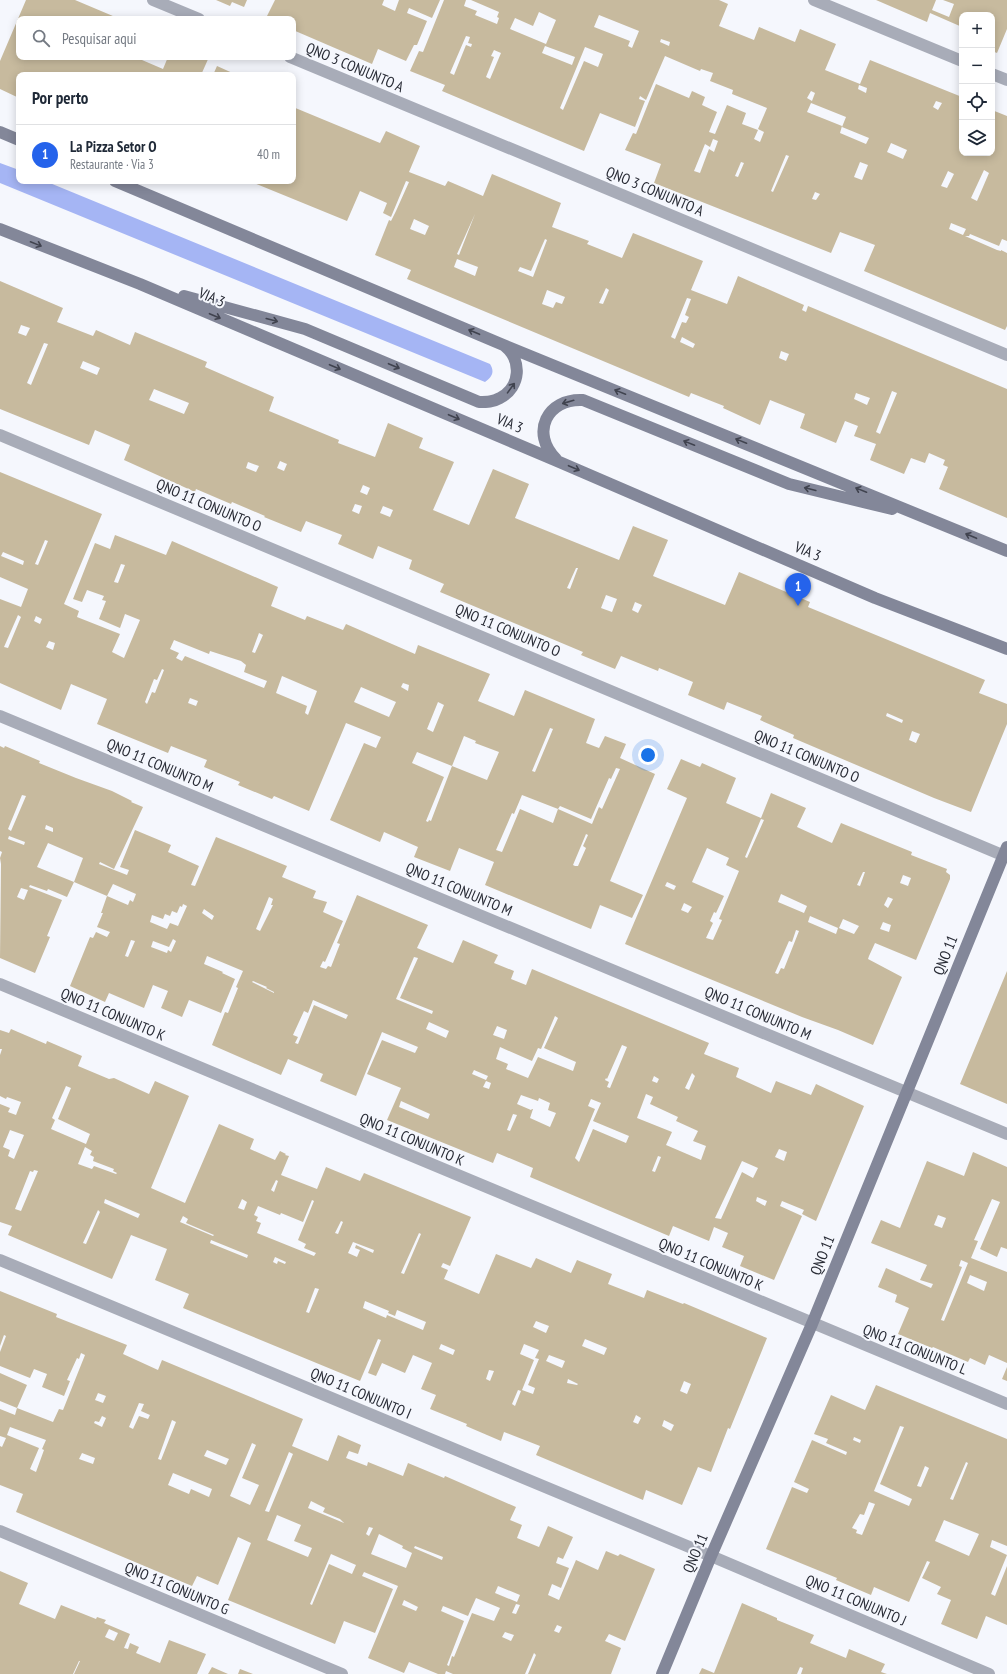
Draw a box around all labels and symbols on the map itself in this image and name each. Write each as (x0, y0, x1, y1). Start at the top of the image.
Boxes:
street label: QNO 3 CONJUNTO A (303, 38, 408, 96)
street label: QNO 3 CONJUNTO A (603, 162, 708, 220)
one-way arrow (30, 240, 42, 248)
street label: VIA 3 (195, 283, 228, 311)
one-way arrow (208, 313, 220, 320)
one-way arrow (266, 317, 279, 324)
one-way arrow (469, 328, 481, 335)
one-way arrow (328, 363, 340, 371)
one-way arrow (387, 363, 399, 370)
one-way arrow (507, 382, 515, 393)
one-way arrow (615, 388, 627, 395)
one-way arrow (561, 398, 574, 406)
street label: VIA 3 (493, 409, 526, 437)
one-way arrow (448, 414, 460, 422)
one-way arrow (735, 437, 747, 444)
one-way arrow (683, 439, 695, 446)
one-way arrow (568, 465, 580, 472)
street label: QNO 11 CONJUNTO O (153, 474, 265, 536)
one-way arrow (804, 485, 817, 492)
one-way arrow (856, 486, 868, 493)
one-way arrow (965, 531, 977, 539)
street label: VIA 3 (791, 537, 824, 565)
pin: 1 (785, 573, 811, 606)
street label: QNO 11 CONJUNTO O (452, 599, 564, 661)
street label: QNO 11 CONJUNTO O (751, 725, 863, 787)
street label: QNO 11 CONJUNTO M (104, 734, 216, 796)
your location (638, 745, 658, 765)
street label: QNO 11 CONJUNTO M (403, 858, 515, 920)
street label: QNO 11 (928, 932, 962, 978)
street label: QNO 11 CONJUNTO M (702, 982, 814, 1044)
street label: QNO 11 CONJUNTO K (58, 983, 169, 1045)
street label: QNO 11 CONJUNTO K (357, 1108, 468, 1170)
street label: QNO 11 (805, 1232, 839, 1278)
street label: QNO 11 CONJUNTO K (656, 1233, 767, 1295)
street label: QNO 11 CONJUNTO L (860, 1319, 971, 1379)
street label: QNO 11 CONJUNTO I (308, 1363, 414, 1423)
street label: QNO 11 (678, 1530, 712, 1576)
street label: QNO 11 CONJUNTO G (122, 1557, 232, 1619)
street label: QNO 11 CONJUNTO J (803, 1570, 909, 1630)

